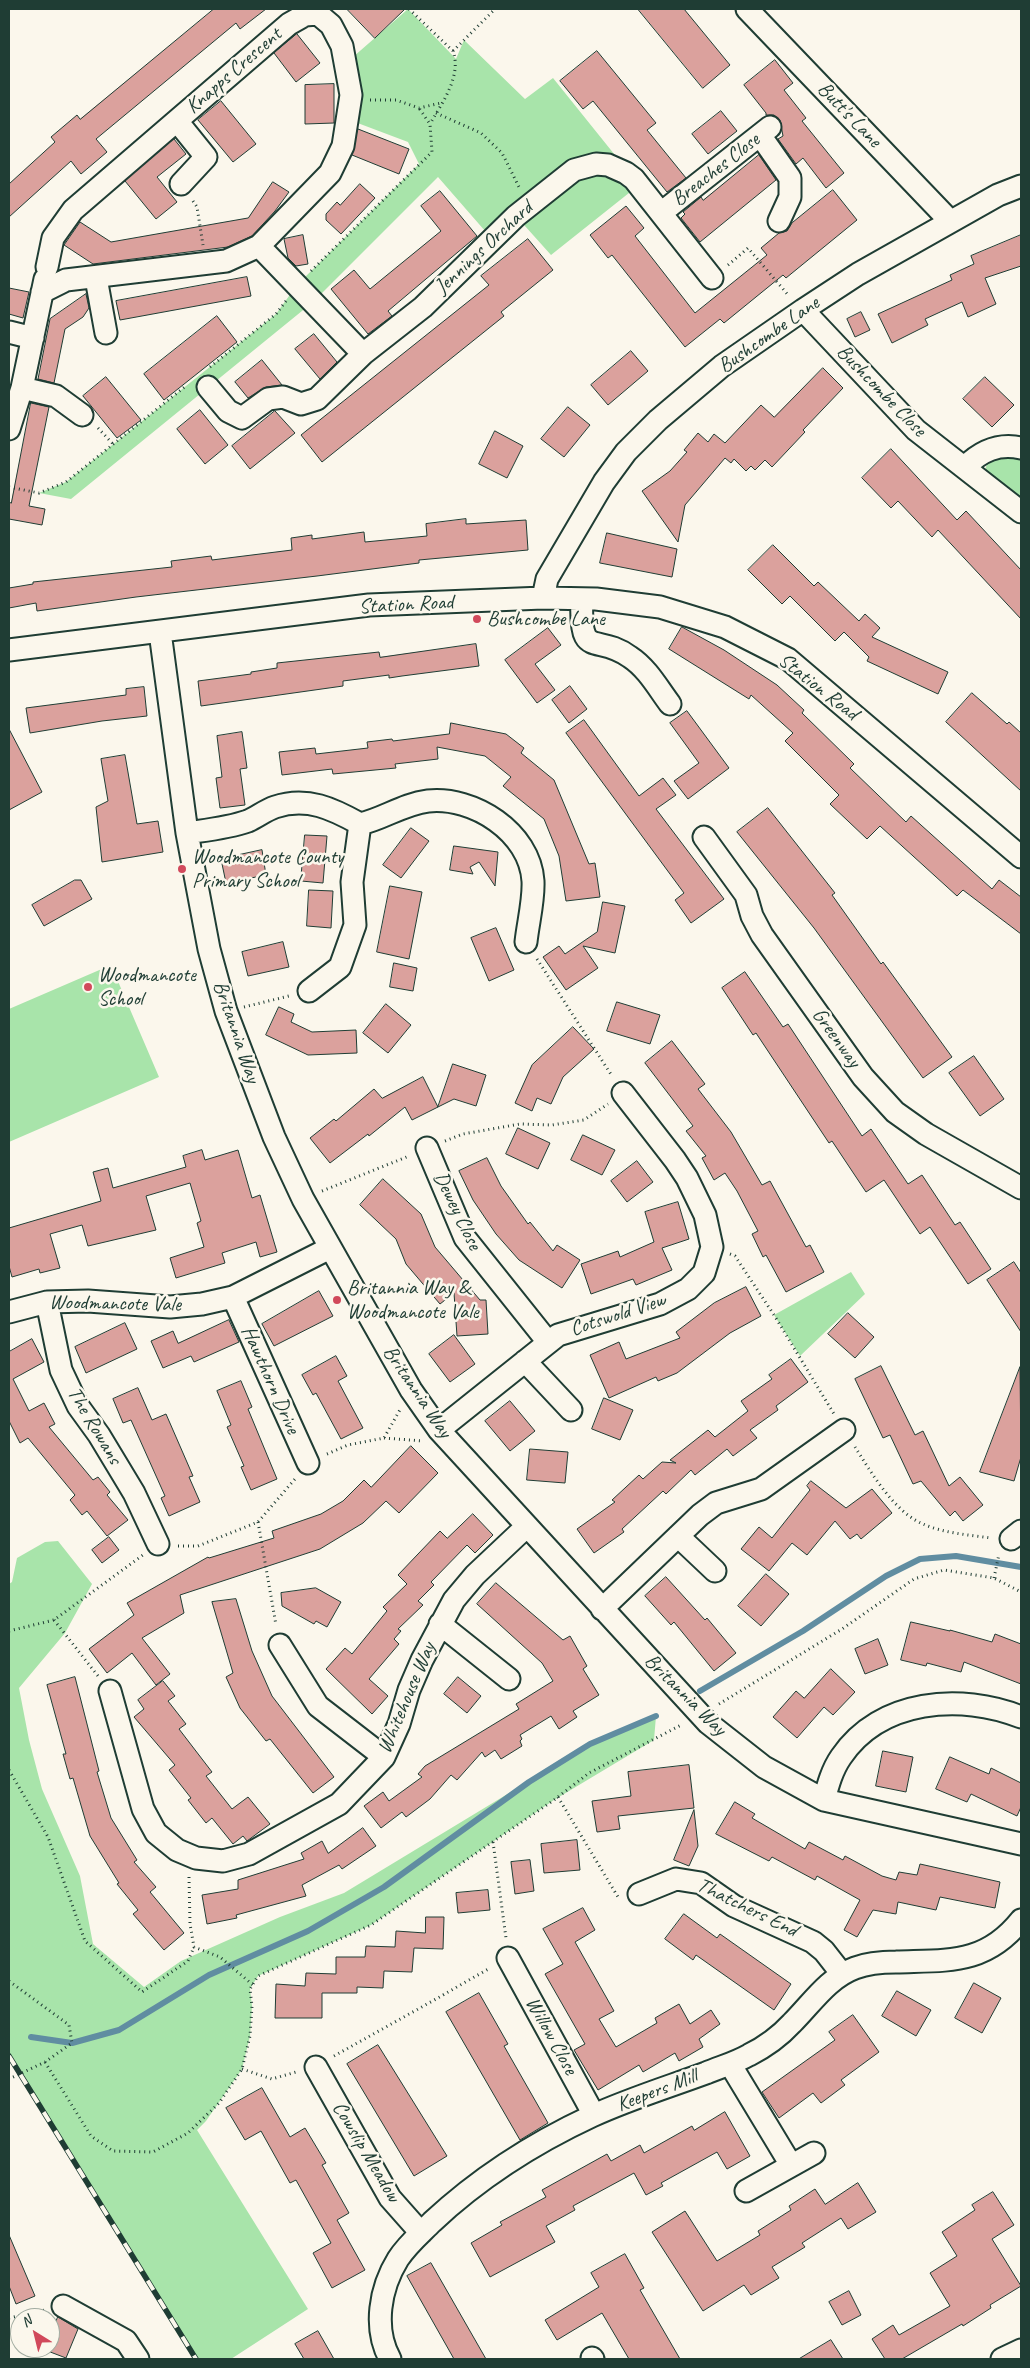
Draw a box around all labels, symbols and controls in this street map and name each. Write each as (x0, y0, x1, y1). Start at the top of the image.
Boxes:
street label: Knapps Crescent (181, 22, 287, 120)
street label: Butt's Lane (812, 77, 886, 153)
street label: Breaches Close (667, 128, 765, 212)
street label: Jennings Orchard (430, 196, 538, 300)
street label: Bushcombe Lane (714, 291, 824, 379)
street label: Bushcombe Close (831, 340, 931, 442)
street label: Station Road (358, 590, 454, 620)
place label: Bushcombe Lane (487, 606, 605, 632)
marker: Bushcombe Lane (471, 613, 483, 625)
street label: Station Road (773, 648, 863, 726)
place label: Woodmancote County Primary School (192, 844, 343, 894)
marker: Woodmancote County Primary School (176, 863, 188, 875)
place label: Woodmancote School (98, 962, 196, 1012)
street label: Britannia Way (207, 978, 265, 1086)
marker: Woodmancote School (82, 981, 94, 993)
street label: Greenway (806, 1003, 866, 1073)
street label: Dewey Close (427, 1168, 487, 1254)
place label: Britannia Way & Woodmancote Vale (347, 1275, 479, 1325)
street label: Cotswold View (567, 1288, 669, 1342)
street label: Woodmancote Vale (49, 1290, 181, 1318)
marker: Britannia Way & Woodmancote Vale (331, 1294, 343, 1306)
street label: Hawthorn Drive (235, 1322, 305, 1438)
street label: Britannia Way (377, 1341, 457, 1443)
street label: The Rowans (61, 1383, 127, 1469)
street label: Whitehouse Way (372, 1639, 442, 1757)
street label: Britannia Way (639, 1649, 731, 1741)
street label: Thatchers End (693, 1873, 801, 1943)
street label: Willow Close (519, 1993, 583, 2079)
street label: Keepers Mill (613, 2064, 701, 2118)
street label: Cowslip Meadow (326, 2097, 406, 2207)
north arrow (10, 2308, 60, 2358)
text: N (18, 2312, 35, 2331)

